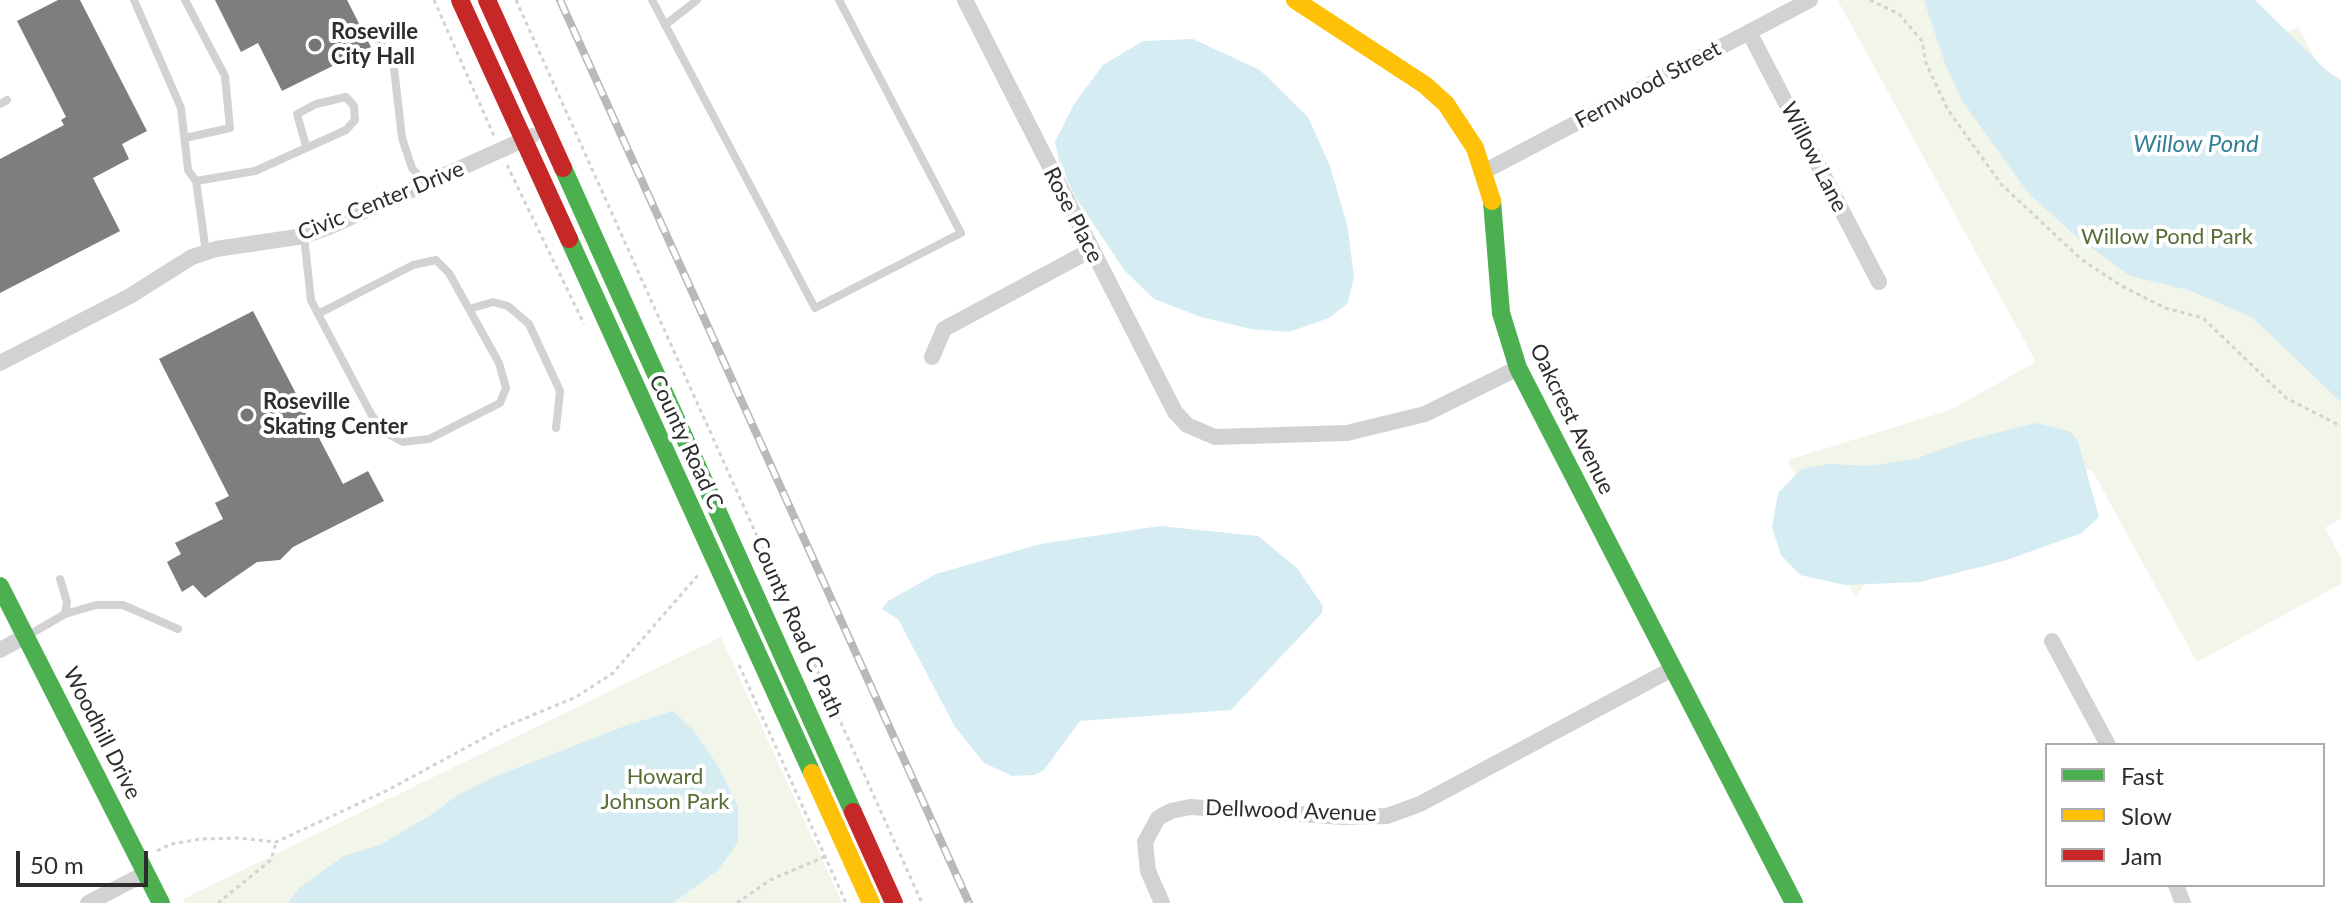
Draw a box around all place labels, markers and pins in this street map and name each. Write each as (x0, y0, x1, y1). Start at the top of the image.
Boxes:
place label: Roseville City Hall (331, 19, 418, 70)
marker: Roseville City Hall (306, 36, 324, 54)
place label: Roseville Skating Center (263, 389, 408, 440)
marker: Roseville Skating Center (238, 406, 256, 424)

